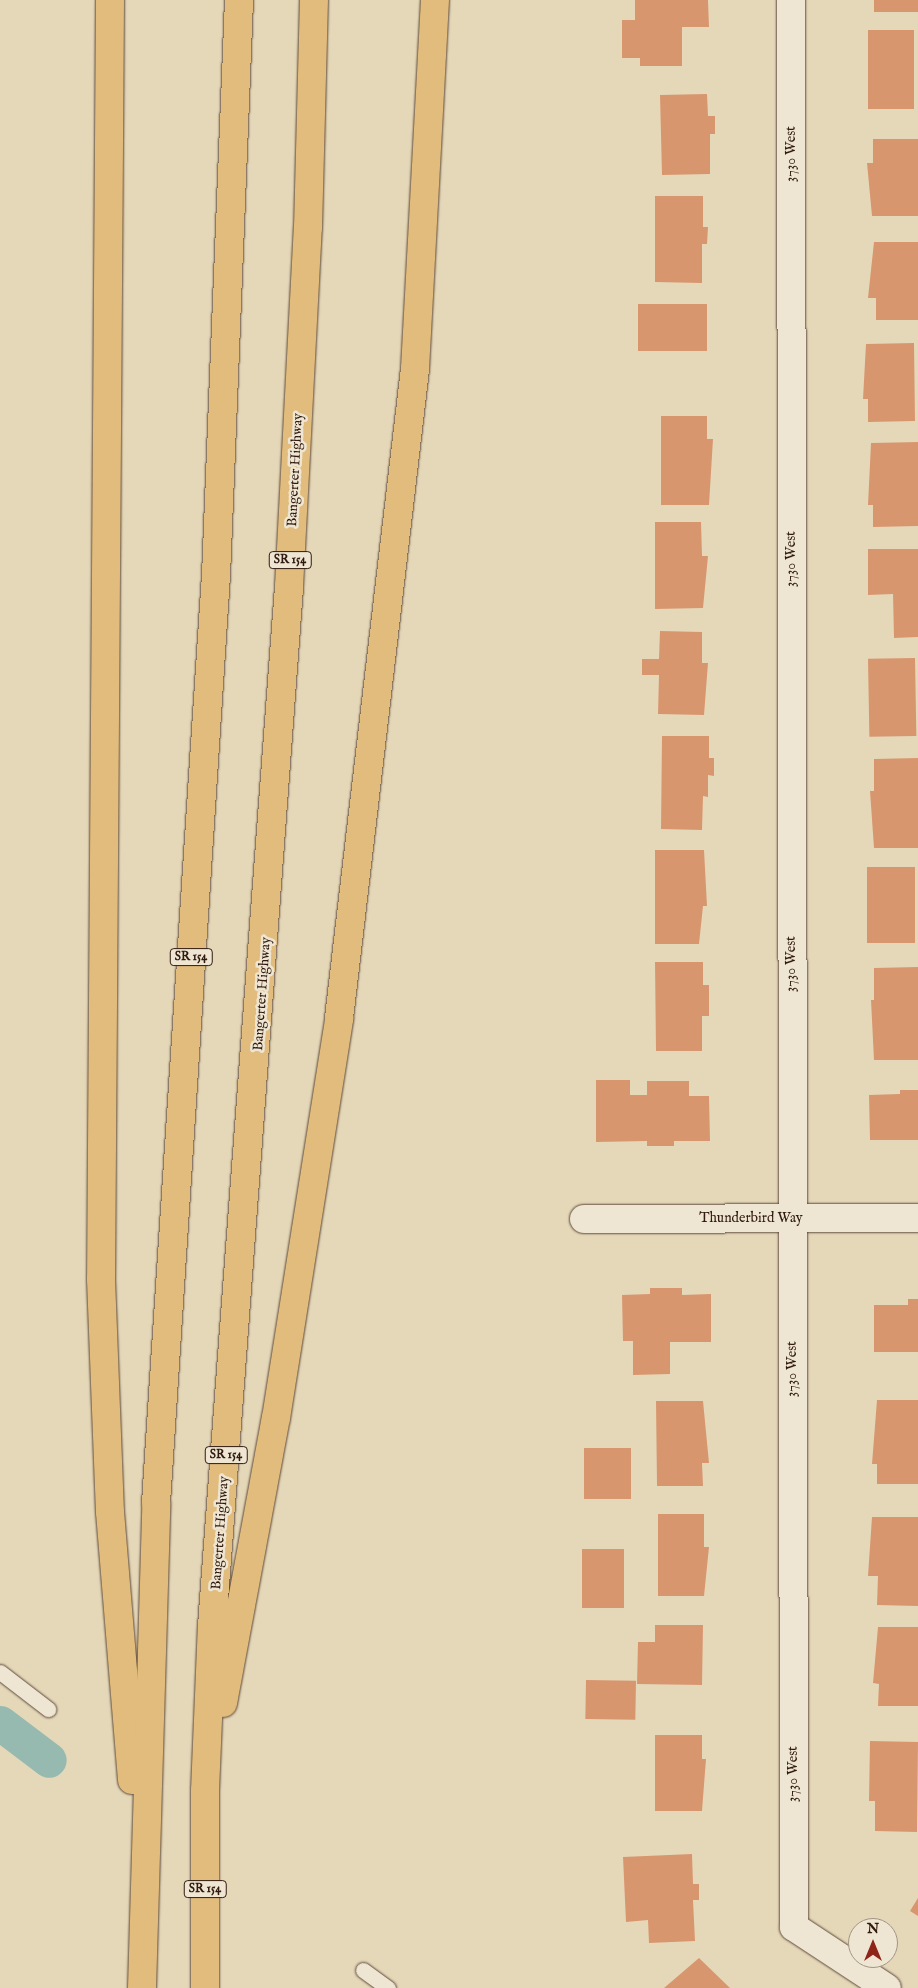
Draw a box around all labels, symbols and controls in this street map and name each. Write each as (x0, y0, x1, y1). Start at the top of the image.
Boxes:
street label: 3730 West (783, 126, 799, 182)
street label: Bangerter Highway (284, 413, 306, 527)
street label: 3730 West (783, 531, 799, 587)
road number: SR 154 (269, 550, 311, 570)
street label: 3730 West (783, 936, 799, 992)
street label: Bangerter Highway (250, 937, 274, 1051)
road number: SR 154 (170, 948, 212, 966)
street label: Thunderbird Way (699, 1210, 803, 1226)
street label: 3730 West (784, 1341, 800, 1397)
road number: SR 154 (205, 1446, 247, 1464)
street label: Bangerter Highway (208, 1476, 232, 1590)
street label: 3730 West (785, 1746, 801, 1802)
road number: SR 154 (184, 1880, 226, 1898)
north arrow (848, 1918, 898, 1968)
text: N (867, 1920, 879, 1938)

